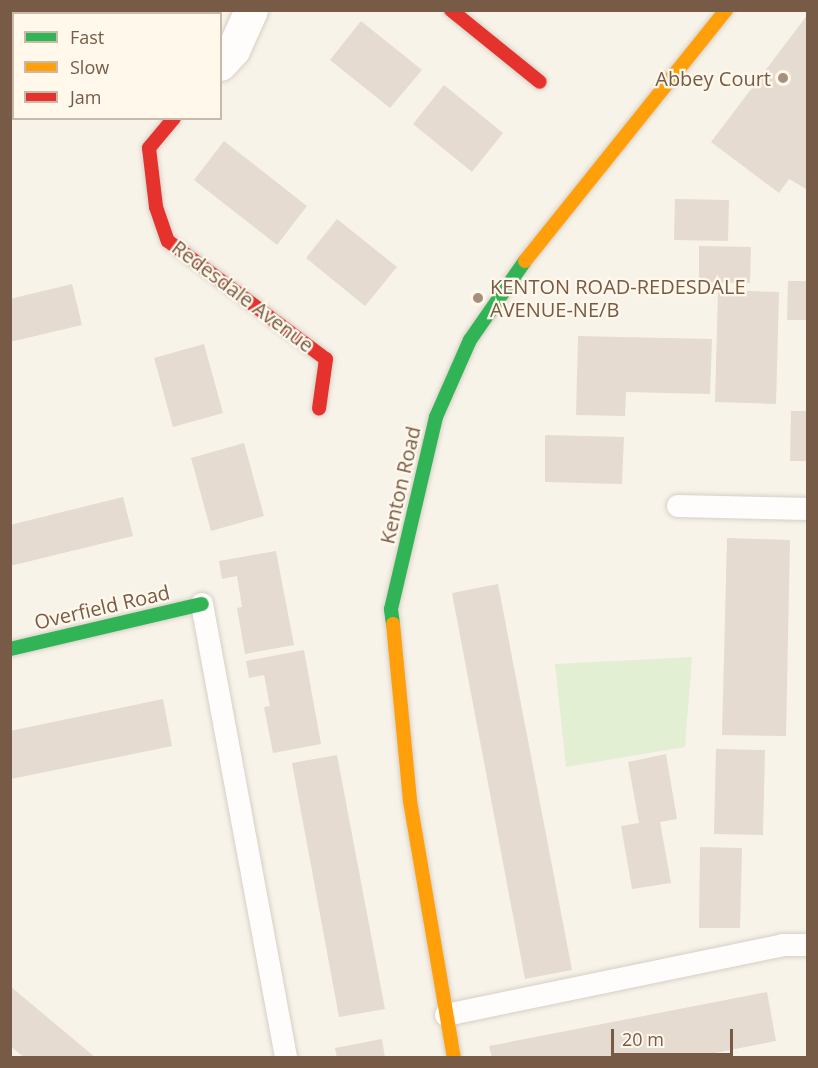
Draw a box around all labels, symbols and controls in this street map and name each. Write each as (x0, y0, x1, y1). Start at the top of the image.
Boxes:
legend (12, 12, 222, 120)
text: Fast (70, 25, 104, 49)
text: Slow (70, 55, 109, 79)
place label: Abbey Court (655, 66, 771, 90)
marker: Abbey Court (776, 71, 790, 85)
text: Jam (70, 85, 102, 109)
street label: Redesdale Avenue (167, 235, 319, 357)
place label: KENTON ROAD-REDESDALE AVENUE-NE/B (490, 274, 745, 321)
marker: KENTON ROAD-REDESDALE AVENUE-NE/B (471, 291, 485, 305)
street label: Kenton Road (375, 424, 425, 546)
street label: Overfield Road (32, 580, 172, 634)
scale bar (614, 1017, 736, 1055)
text: 20 m (622, 1027, 664, 1051)

